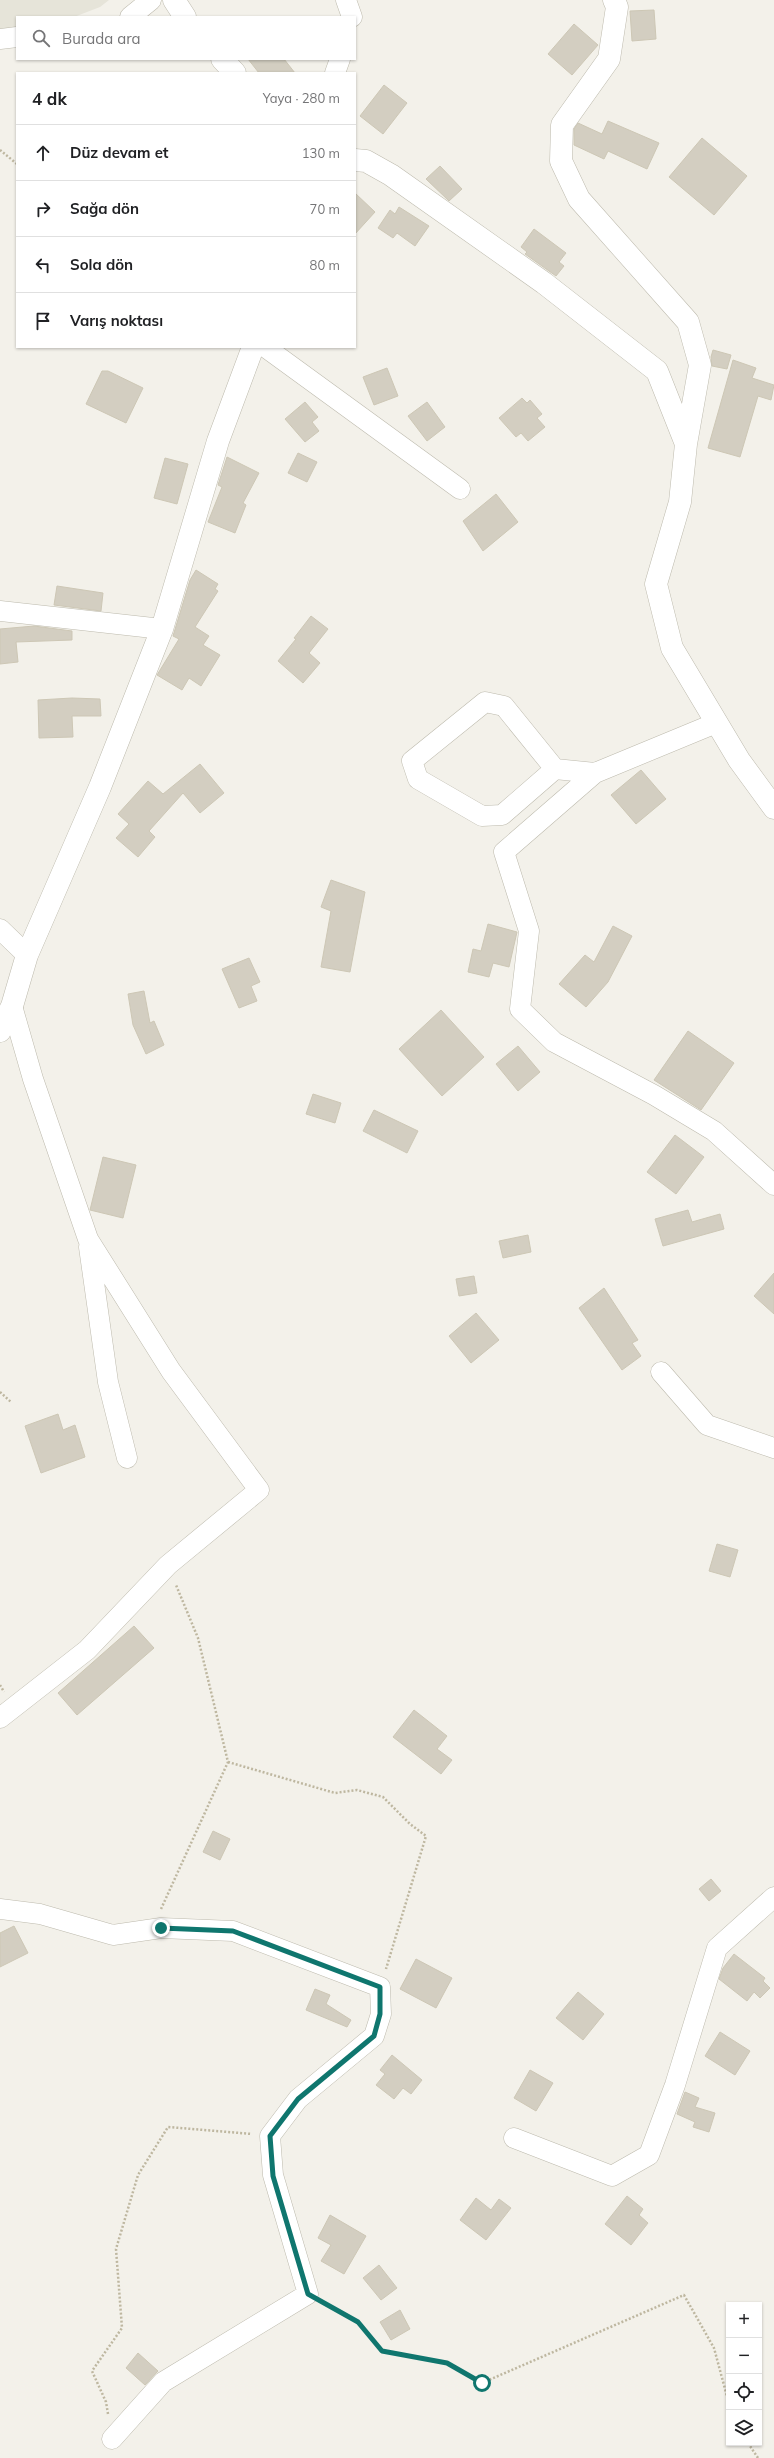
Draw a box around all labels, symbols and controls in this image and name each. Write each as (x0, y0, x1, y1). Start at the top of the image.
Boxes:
search box (16, 16, 356, 60)
icon: search (30, 27, 52, 49)
text: Burada ara (62, 29, 141, 48)
text: 4 dk (32, 88, 67, 109)
text: Yaya · 280 m (263, 90, 340, 106)
icon: ahead (32, 142, 54, 164)
text: Düz devam et (70, 143, 169, 162)
text: 130 m (302, 145, 340, 161)
icon: right (32, 198, 54, 220)
text: Sağa dön (70, 199, 139, 218)
text: 70 m (310, 201, 340, 217)
icon: left (32, 254, 54, 276)
text: Sola dön (70, 255, 133, 274)
text: 80 m (310, 257, 340, 273)
icon: arrive (32, 310, 54, 332)
text: Varış noktası (70, 311, 163, 330)
route end (152, 1919, 170, 1937)
map controls (726, 2302, 762, 2446)
button: + (726, 2302, 762, 2338)
button: − (726, 2338, 762, 2374)
route start (473, 2374, 491, 2392)
button: locate (726, 2374, 762, 2410)
button: layers (726, 2410, 762, 2446)

